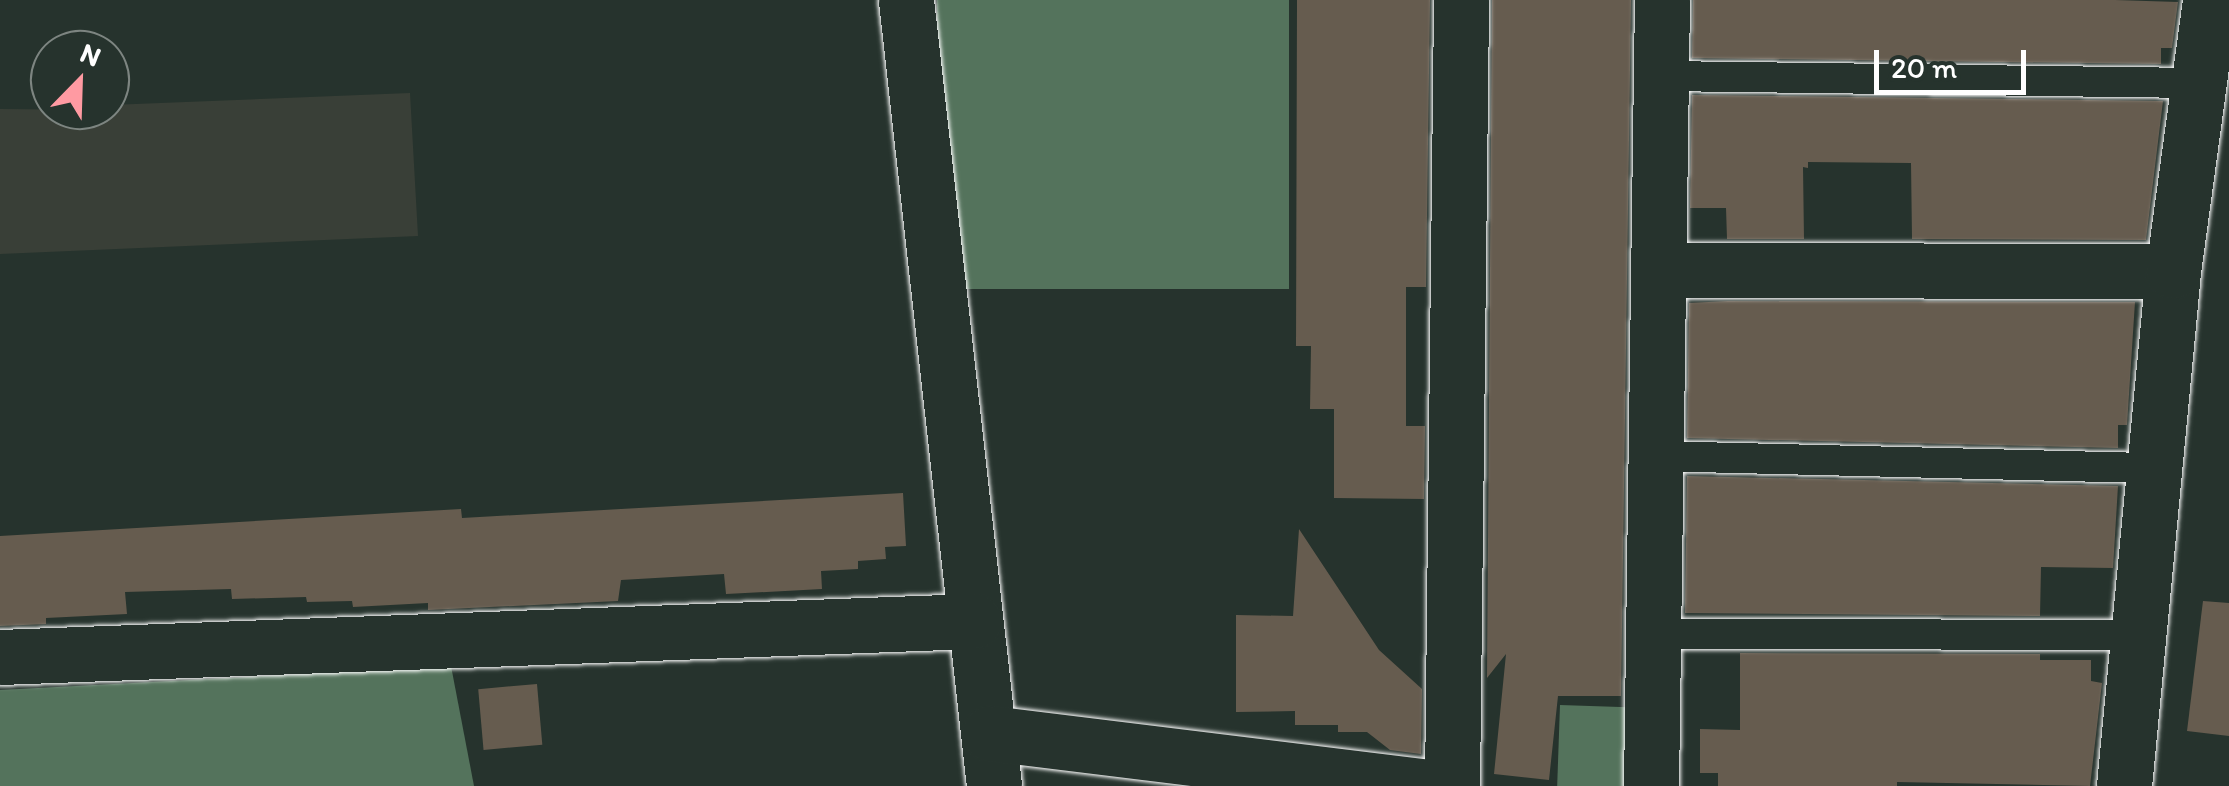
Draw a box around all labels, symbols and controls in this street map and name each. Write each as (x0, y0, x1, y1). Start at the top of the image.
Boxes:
north arrow (30, 30, 130, 130)
scale bar (1879, 30, 2032, 92)
text: N (76, 35, 106, 74)
text: 20 m (1891, 49, 1957, 86)

